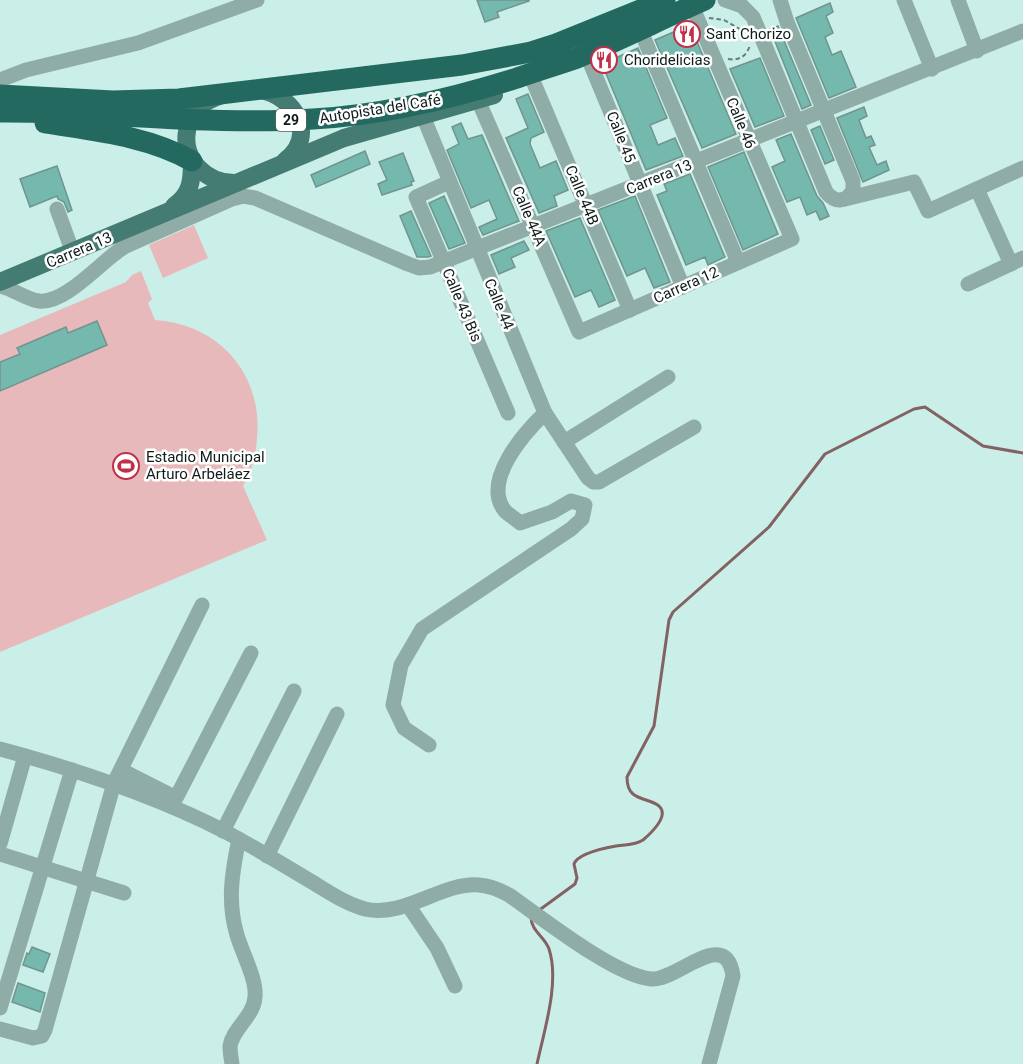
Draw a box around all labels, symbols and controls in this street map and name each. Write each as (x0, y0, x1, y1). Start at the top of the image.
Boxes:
restaurant icon: Sant Chorizo (672, 19, 702, 49)
place label: Sant Chorizo (706, 25, 791, 43)
restaurant icon: Choridelicias (589, 45, 619, 75)
place label: Choridelicias (624, 51, 710, 69)
street label: Autopista del Café (318, 91, 442, 127)
street label: Calle 46 (722, 95, 760, 151)
road number: 29 (276, 109, 306, 131)
street label: Calle 45 (603, 109, 639, 165)
street label: Carrera 13 (623, 156, 695, 198)
street label: Calle 44B (561, 162, 603, 228)
street label: Calle 44A (508, 183, 550, 249)
street label: Carrera 13 (44, 228, 114, 272)
street label: Carrera 12 (651, 263, 721, 307)
street label: Calle 43 Bis (438, 265, 486, 345)
street label: Calle 44 (480, 276, 518, 333)
place label: Estadio Municipal Arturo Arbeláez (146, 448, 265, 483)
sports icon: Estadio Municipal Arturo Arbeláez (111, 451, 141, 481)

